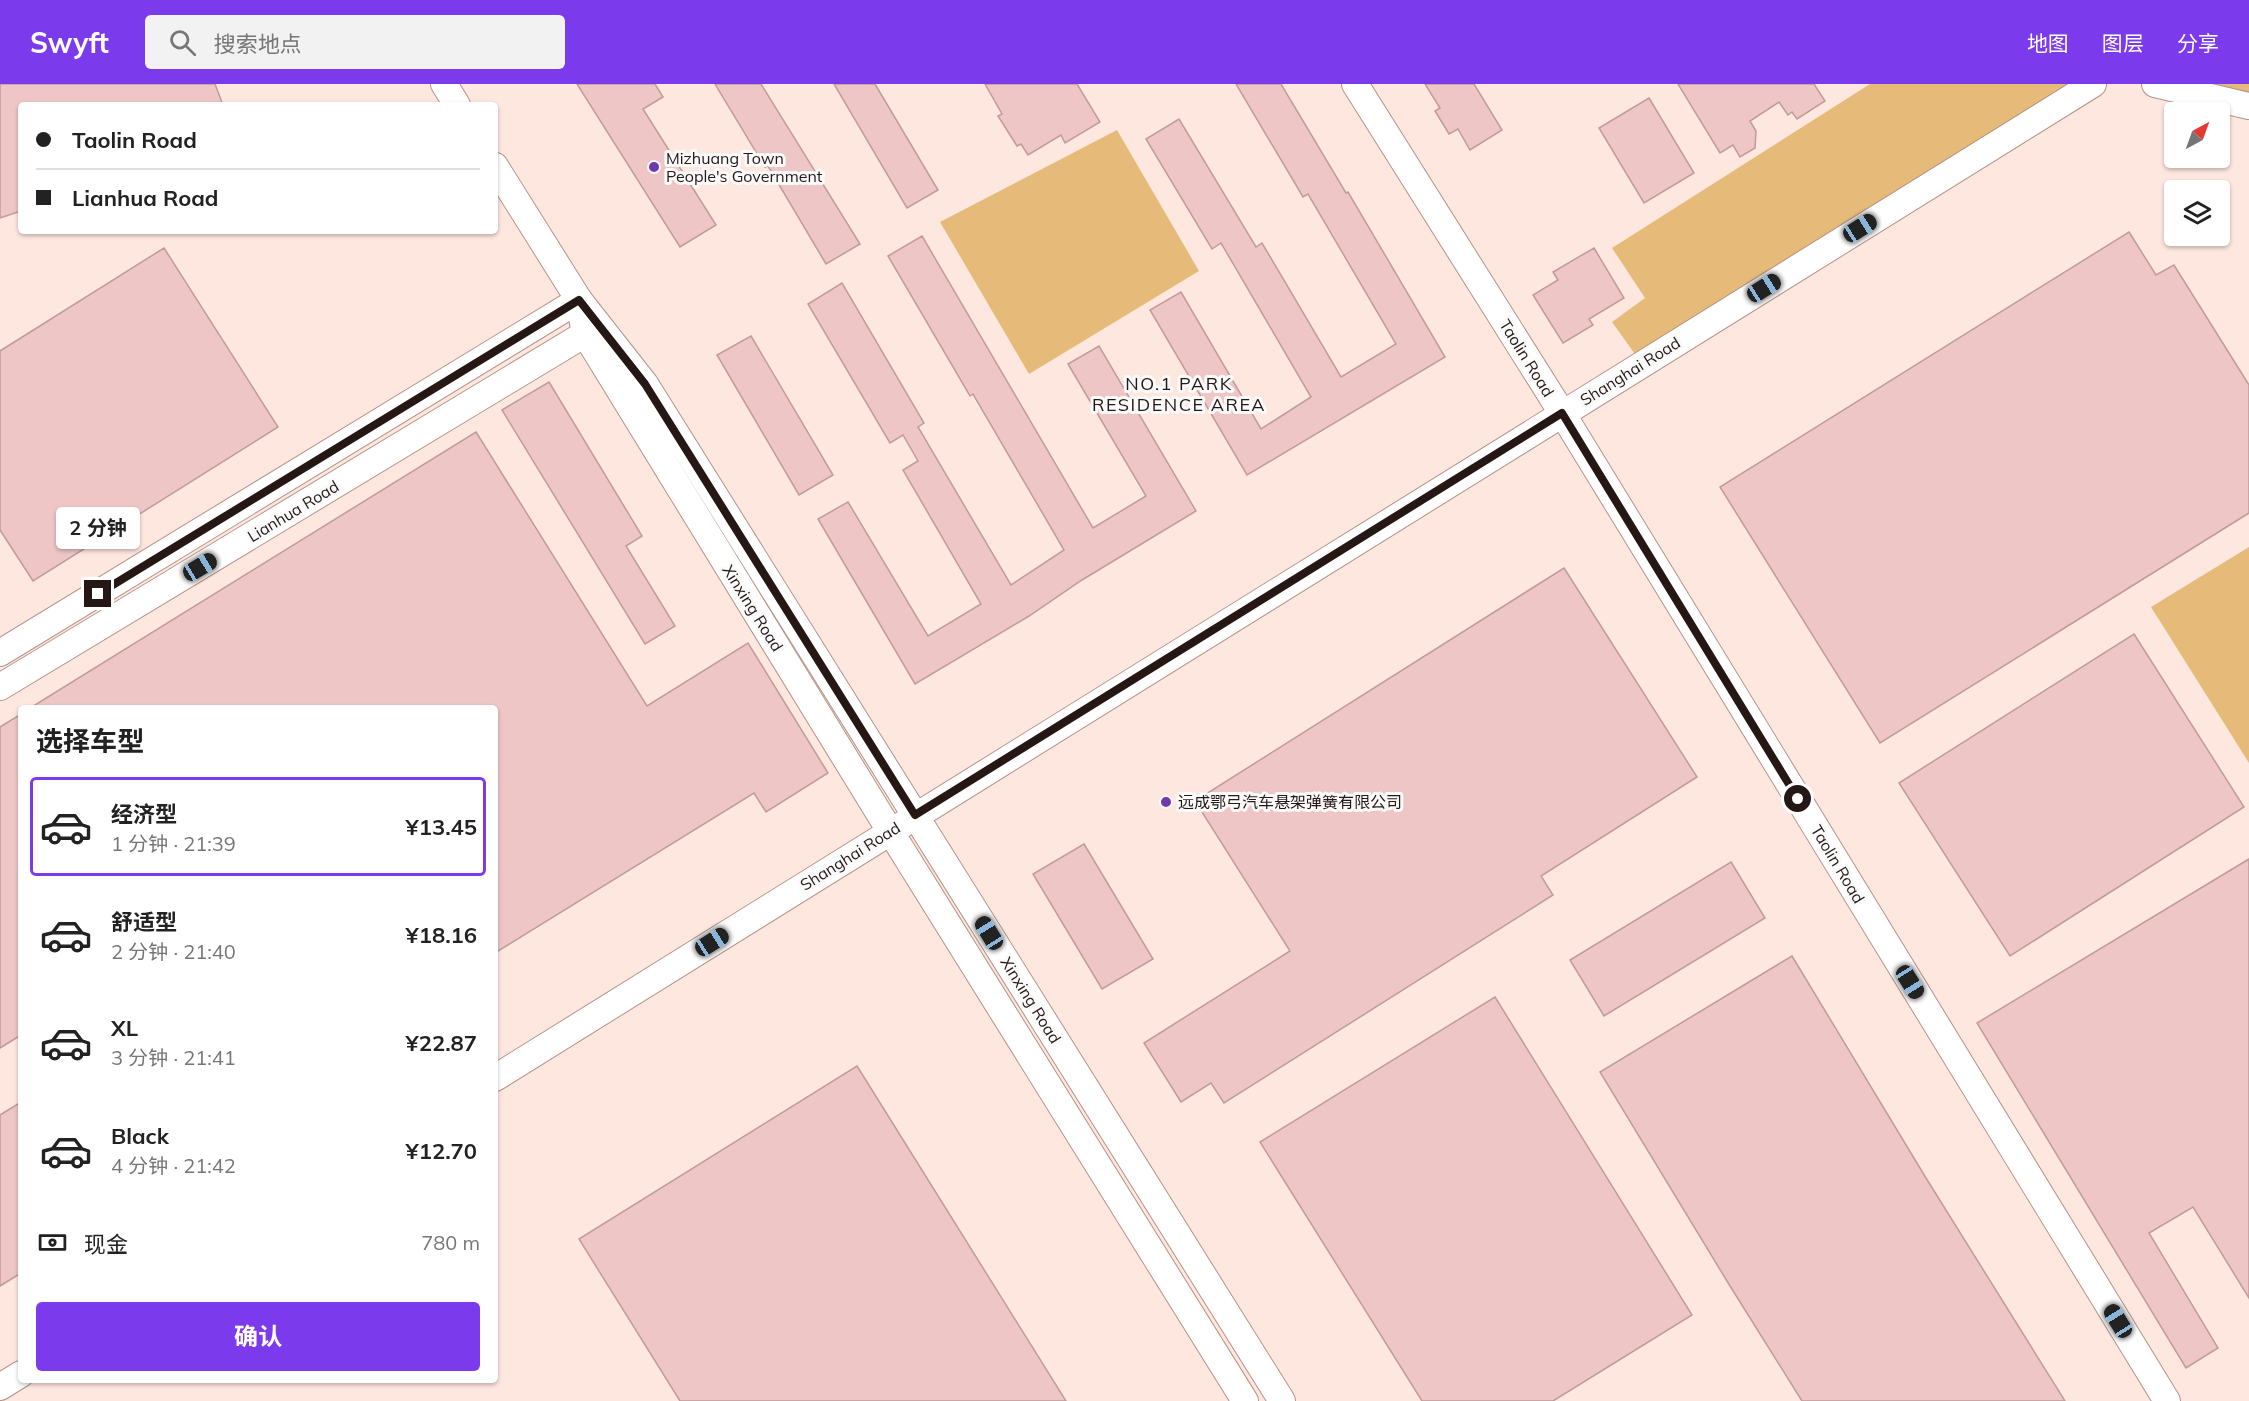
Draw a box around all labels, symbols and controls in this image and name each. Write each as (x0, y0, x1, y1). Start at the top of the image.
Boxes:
search box (145, 15, 565, 69)
text: Swyft (30, 25, 109, 60)
icon: search (166, 26, 199, 59)
text: 搜索地点 (214, 30, 302, 58)
text: 地图 (2027, 30, 2069, 56)
text: 图层 (2102, 30, 2144, 56)
text: 分享 (2177, 30, 2219, 56)
north arrow (2164, 102, 2230, 168)
map controls (2164, 102, 2230, 246)
text: Taolin Road (72, 126, 197, 154)
place label: Mizhuang Town People's Government (666, 148, 823, 186)
marker: Mizhuang Town People's Government (647, 160, 661, 174)
button: layers (2164, 180, 2230, 246)
text: Lianhua Road (72, 184, 218, 212)
car (1840, 211, 1880, 245)
car (1744, 271, 1784, 305)
street label: Taolin Road (1495, 316, 1559, 400)
street label: Shanghai Road (1576, 332, 1684, 410)
district label: NO.1 PARK RESIDENCE AREA (1092, 372, 1266, 416)
street label: Lianhua Road (244, 476, 342, 546)
callout: 2 分钟 (56, 507, 140, 549)
text: 2 分钟 (69, 515, 127, 540)
car (180, 550, 220, 584)
street label: Xinxing Road (718, 561, 788, 655)
route end (84, 580, 111, 607)
text: 选择车型 (36, 724, 144, 758)
route start (1784, 785, 1811, 812)
place label: 远成鄂弓汽车悬架弹簧有限公司 (1178, 792, 1402, 812)
marker: 远成鄂弓汽车悬架弹簧有限公司 (1159, 795, 1173, 809)
icon: car (39, 800, 93, 854)
text: 经济型 (111, 800, 177, 828)
text: ¥13.45 (406, 813, 477, 841)
street label: Shanghai Road (796, 817, 904, 895)
street label: Taolin Road (1807, 821, 1869, 907)
text: 1 分钟 · 21:39 (111, 831, 236, 856)
icon: car (39, 908, 93, 962)
text: 舒适型 (111, 908, 177, 936)
car (972, 913, 1006, 953)
text: ¥18.16 (406, 921, 477, 949)
car (692, 925, 732, 959)
text: 2 分钟 · 21:40 (111, 939, 236, 964)
street label: Xinxing Road (996, 953, 1066, 1047)
car (1893, 962, 1927, 1002)
text: XL (111, 1014, 138, 1042)
icon: car (39, 1016, 93, 1070)
text: ¥22.87 (406, 1029, 477, 1057)
text: 3 分钟 · 21:41 (111, 1045, 236, 1070)
text: Black (111, 1122, 169, 1150)
icon: car (39, 1124, 93, 1178)
text: ¥12.70 (406, 1137, 477, 1165)
text: 4 分钟 · 21:42 (111, 1153, 236, 1178)
icon: cash (36, 1226, 69, 1259)
text: 现金 (84, 1230, 128, 1258)
text: 780 m (421, 1230, 480, 1255)
car (2101, 1301, 2135, 1341)
button: 确认 (36, 1302, 480, 1371)

